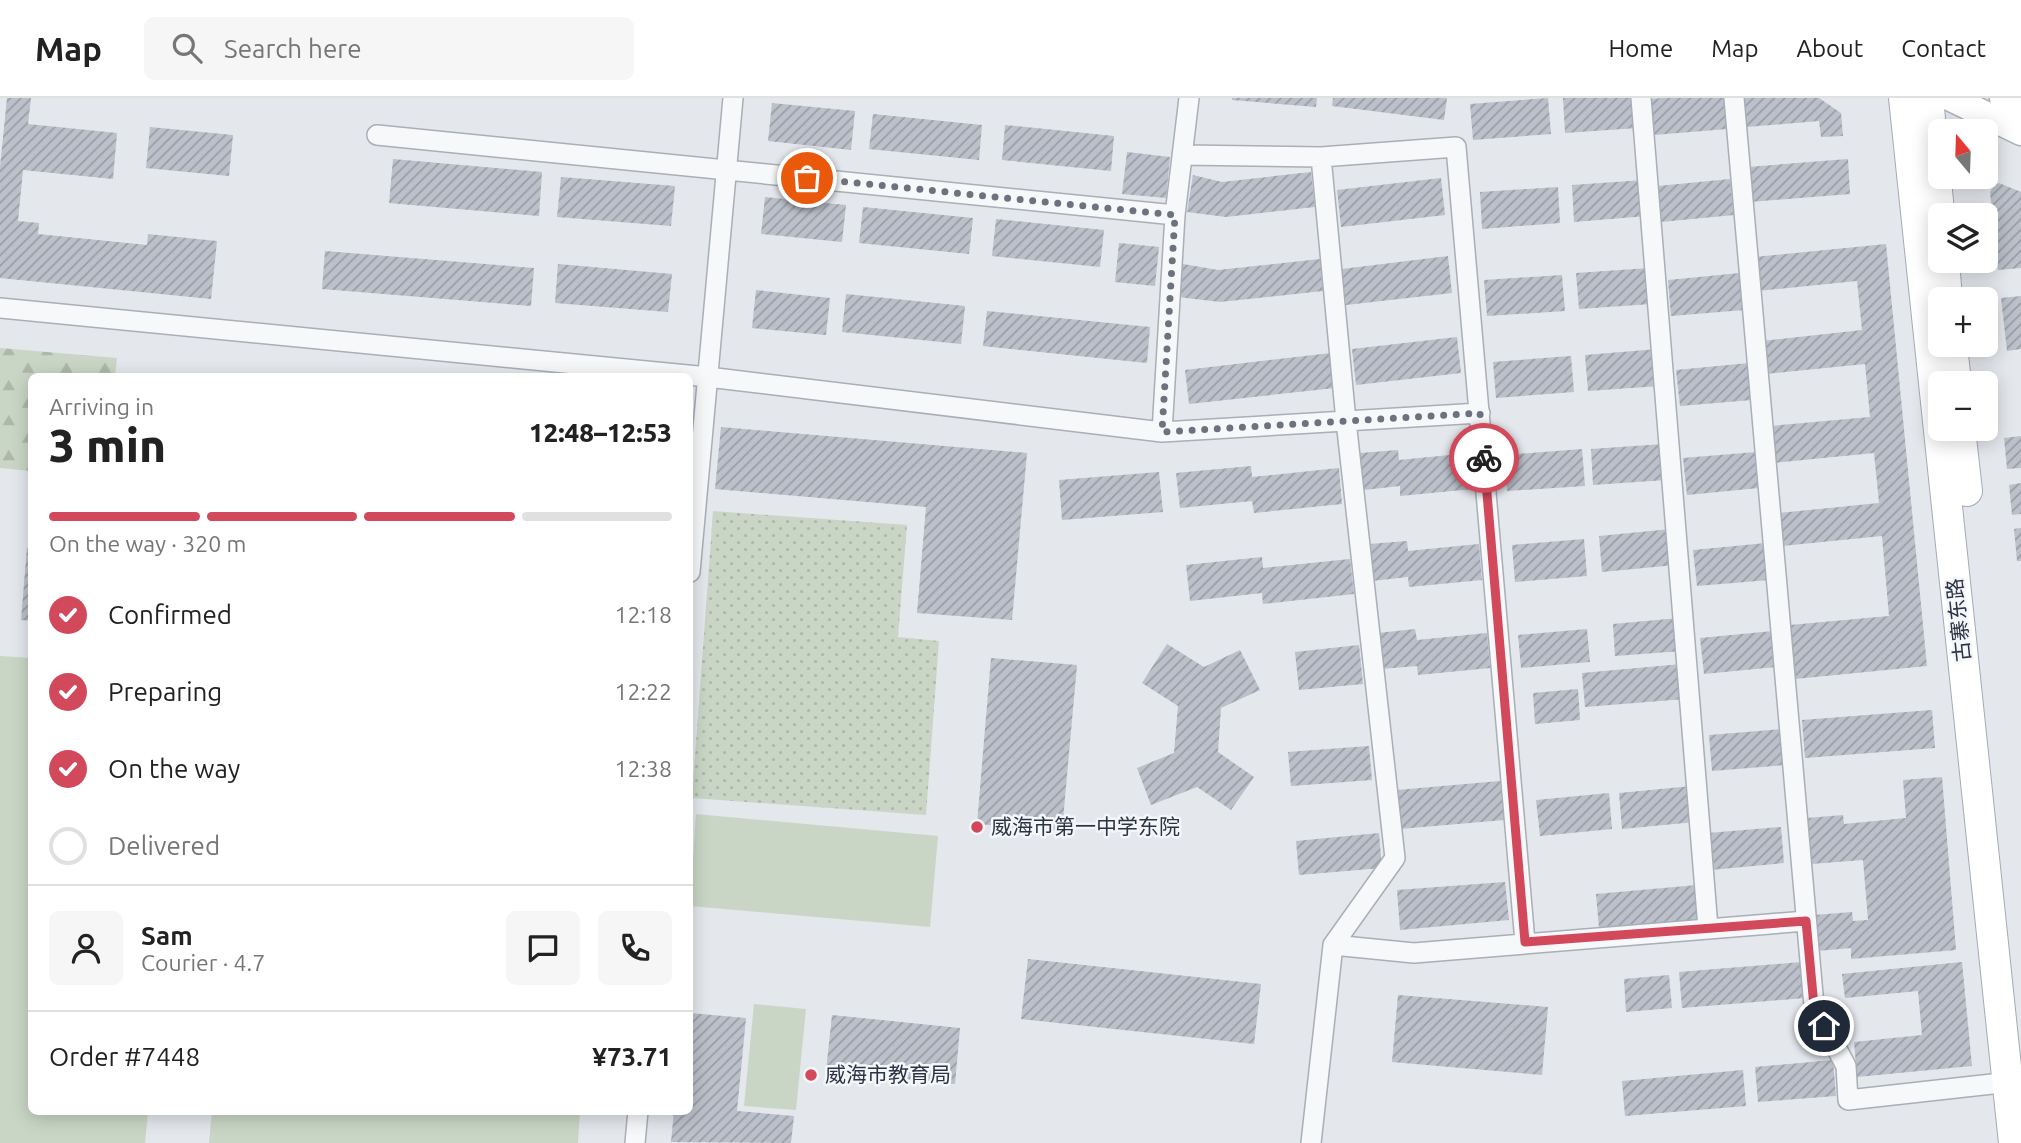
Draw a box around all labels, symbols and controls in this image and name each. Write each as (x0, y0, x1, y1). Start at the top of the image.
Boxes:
search box (144, 17, 634, 80)
icon: search (168, 29, 206, 67)
text: Map (35, 30, 102, 67)
text: Search here (224, 34, 362, 63)
text: Home (1608, 35, 1673, 62)
text: Map (1711, 35, 1758, 62)
text: About (1796, 35, 1863, 62)
text: Contact (1901, 35, 1986, 62)
north arrow (1928, 119, 1998, 189)
map controls (1928, 119, 1998, 441)
pin (777, 148, 837, 208)
icon: bag (788, 159, 826, 197)
button: layers (1928, 203, 1998, 273)
button: + (1928, 287, 1998, 357)
button: − (1928, 371, 1998, 441)
text: Arriving in (49, 394, 154, 419)
text: 12:48–12:53 (529, 418, 672, 447)
text: 3 min (49, 419, 166, 471)
courier (1449, 423, 1519, 493)
icon: bike (1465, 439, 1503, 477)
text: On the way · 320 m (49, 531, 246, 556)
street label: 古寨东路 (1942, 577, 1974, 663)
icon: check (49, 596, 87, 634)
text: Confirmed (108, 600, 232, 629)
text: 12:18 (614, 602, 672, 627)
icon: check (49, 673, 87, 711)
text: Preparing (108, 677, 222, 706)
text: 12:22 (614, 679, 672, 704)
icon: check (49, 750, 87, 788)
text: On the way (108, 754, 240, 783)
text: 12:38 (614, 756, 672, 781)
place label: 威海市第一中学东院 (991, 814, 1180, 838)
marker: 威海市第一中学东院 (969, 819, 985, 835)
text: Delivered (108, 831, 220, 860)
button: person (49, 911, 123, 985)
button: chat (506, 911, 580, 985)
button: phone (598, 911, 672, 985)
text: Sam (141, 921, 193, 950)
text: Courier · 4.7 (141, 950, 265, 975)
pin (1794, 996, 1854, 1056)
icon: home (1805, 1007, 1843, 1045)
text: Order #7448 (49, 1042, 200, 1071)
text: ¥73.71 (592, 1042, 672, 1071)
place label: 威海市教育局 (825, 1062, 951, 1086)
marker: 威海市教育局 (803, 1067, 819, 1083)

